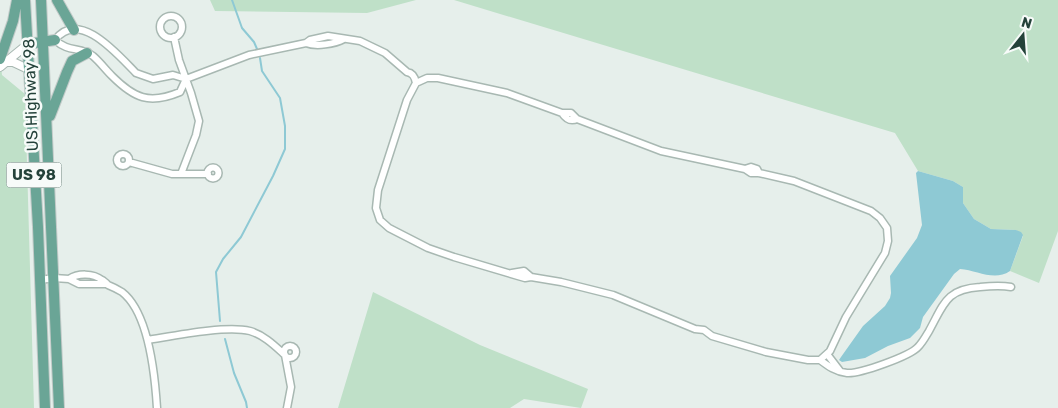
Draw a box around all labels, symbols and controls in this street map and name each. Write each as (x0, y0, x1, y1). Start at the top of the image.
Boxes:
north arrow (998, 10, 1048, 60)
text: N (1019, 13, 1034, 33)
street label: US Highway 98 (19, 38, 42, 152)
road number: US 98 (6, 162, 62, 188)

